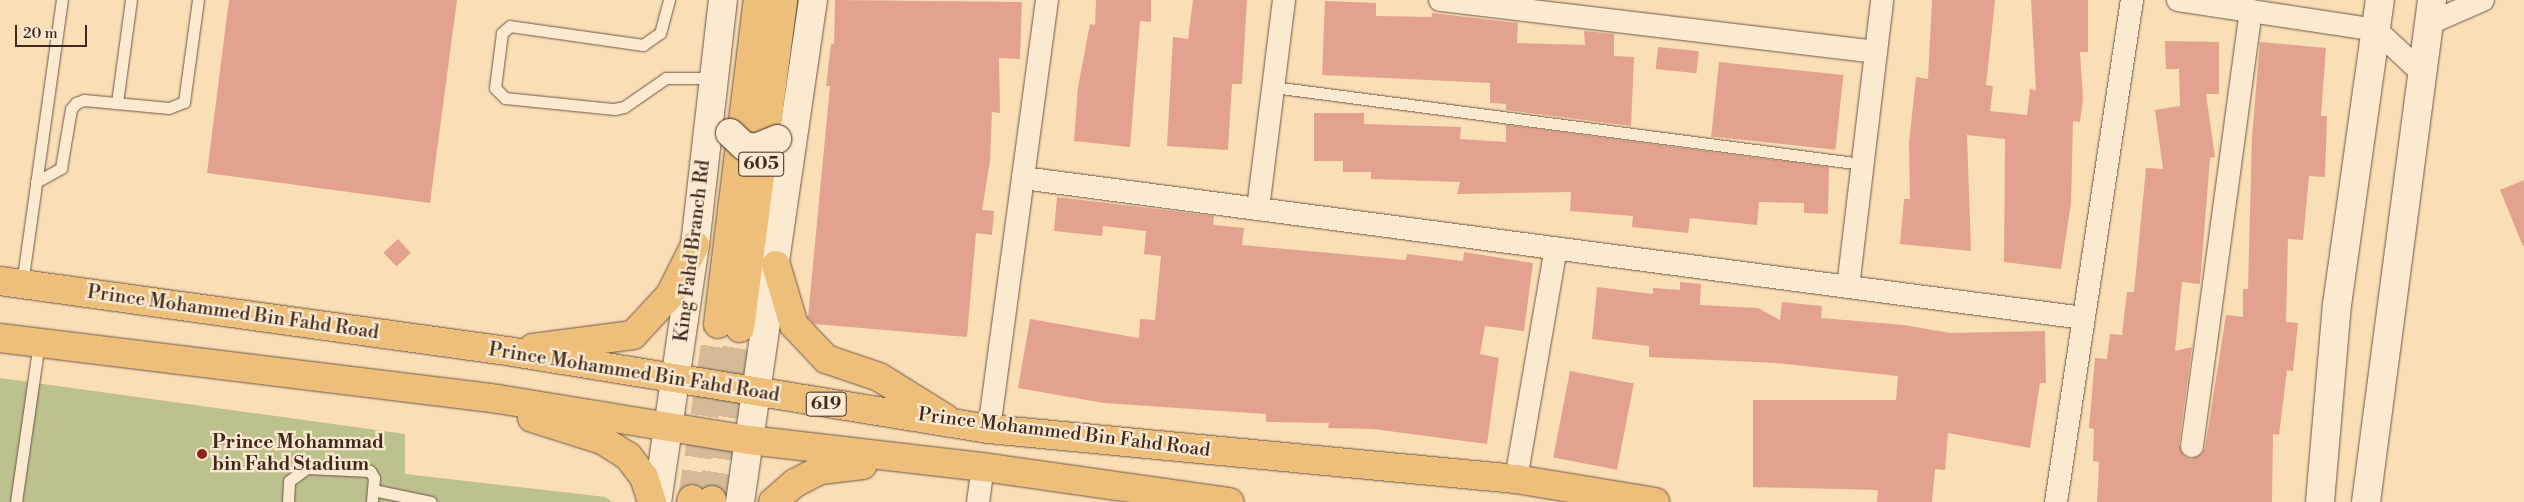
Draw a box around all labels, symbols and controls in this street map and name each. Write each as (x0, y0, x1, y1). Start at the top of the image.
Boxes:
scale bar (18, 15, 90, 47)
text: 20 m (23, 24, 58, 43)
road number: 605 (737, 148, 785, 180)
street label: King Fahd Branch Rd (671, 159, 715, 343)
street label: Prince Mohammed Bin Fahd Road (86, 281, 380, 345)
street label: Prince Mohammed Bin Fahd Road (487, 339, 781, 407)
road number: 619 (805, 388, 847, 419)
street label: Prince Mohammed Bin Fahd Road (917, 404, 1211, 462)
place label: Prince Mohammad bin Fahd Stadium (212, 432, 384, 476)
marker: Prince Mohammad bin Fahd Stadium (196, 448, 208, 460)

